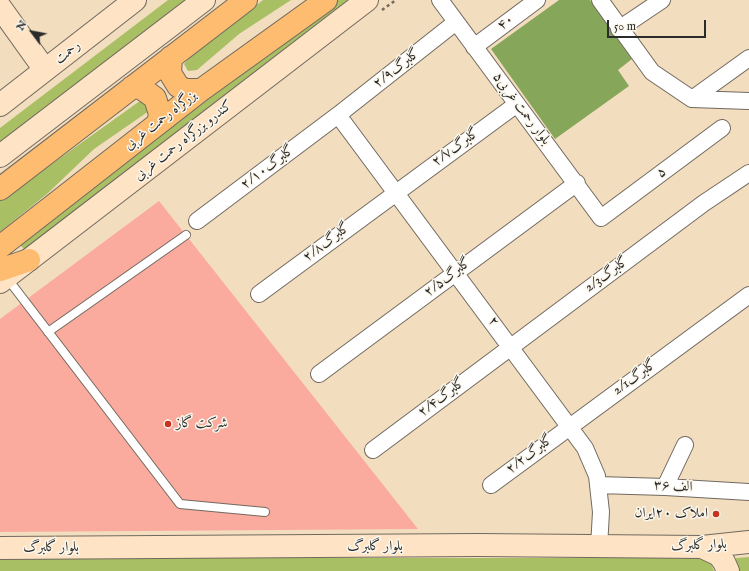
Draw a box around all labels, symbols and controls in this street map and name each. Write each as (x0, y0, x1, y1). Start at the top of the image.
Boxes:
street label: ۴۰ (494, 11, 518, 35)
north arrow (12, 12, 52, 52)
scale bar (609, 12, 708, 38)
text: N (13, 18, 30, 33)
text: 50 m (614, 19, 636, 34)
street label: رحمت (52, 38, 84, 68)
street label: گلبرگ۲/۹ (370, 46, 424, 92)
street label: بلوار رحمت غربی۵ (488, 69, 554, 149)
street label: بزرگراه رحمت غربی (121, 88, 201, 154)
street label: کندرو بزرگراه رحمت غربی (131, 97, 237, 185)
street label: گلبرگ۲/۷ (429, 125, 483, 171)
street label: گلبرگ۲/۱۰ (238, 142, 298, 194)
street label: ۵ (654, 164, 670, 182)
street label: گلبرگ۲/۸ (300, 220, 354, 266)
street label: 2/3گلبرگ (582, 254, 632, 296)
street label: گلبرگ۲/۵ (421, 255, 475, 301)
street label: ۲ (484, 314, 502, 330)
street label: 2/1گلبرگ (610, 357, 660, 399)
street label: گلبرگ۲/۴ (415, 375, 469, 421)
place label: شرکت گاز (176, 416, 228, 432)
marker: شرکت گاز (163, 419, 173, 429)
street label: گلبرگ۲/۲ (503, 432, 557, 478)
street label: ۳۶ الف (653, 478, 693, 496)
place label: املاک ۲۰ایران (635, 506, 708, 522)
marker: املاک ۲۰ایران (711, 509, 721, 519)
street label: بلوار گلبرگ (671, 537, 727, 555)
street label: بلوار گلبرگ (347, 539, 403, 555)
street label: بلوار گلبرگ (23, 540, 79, 556)

